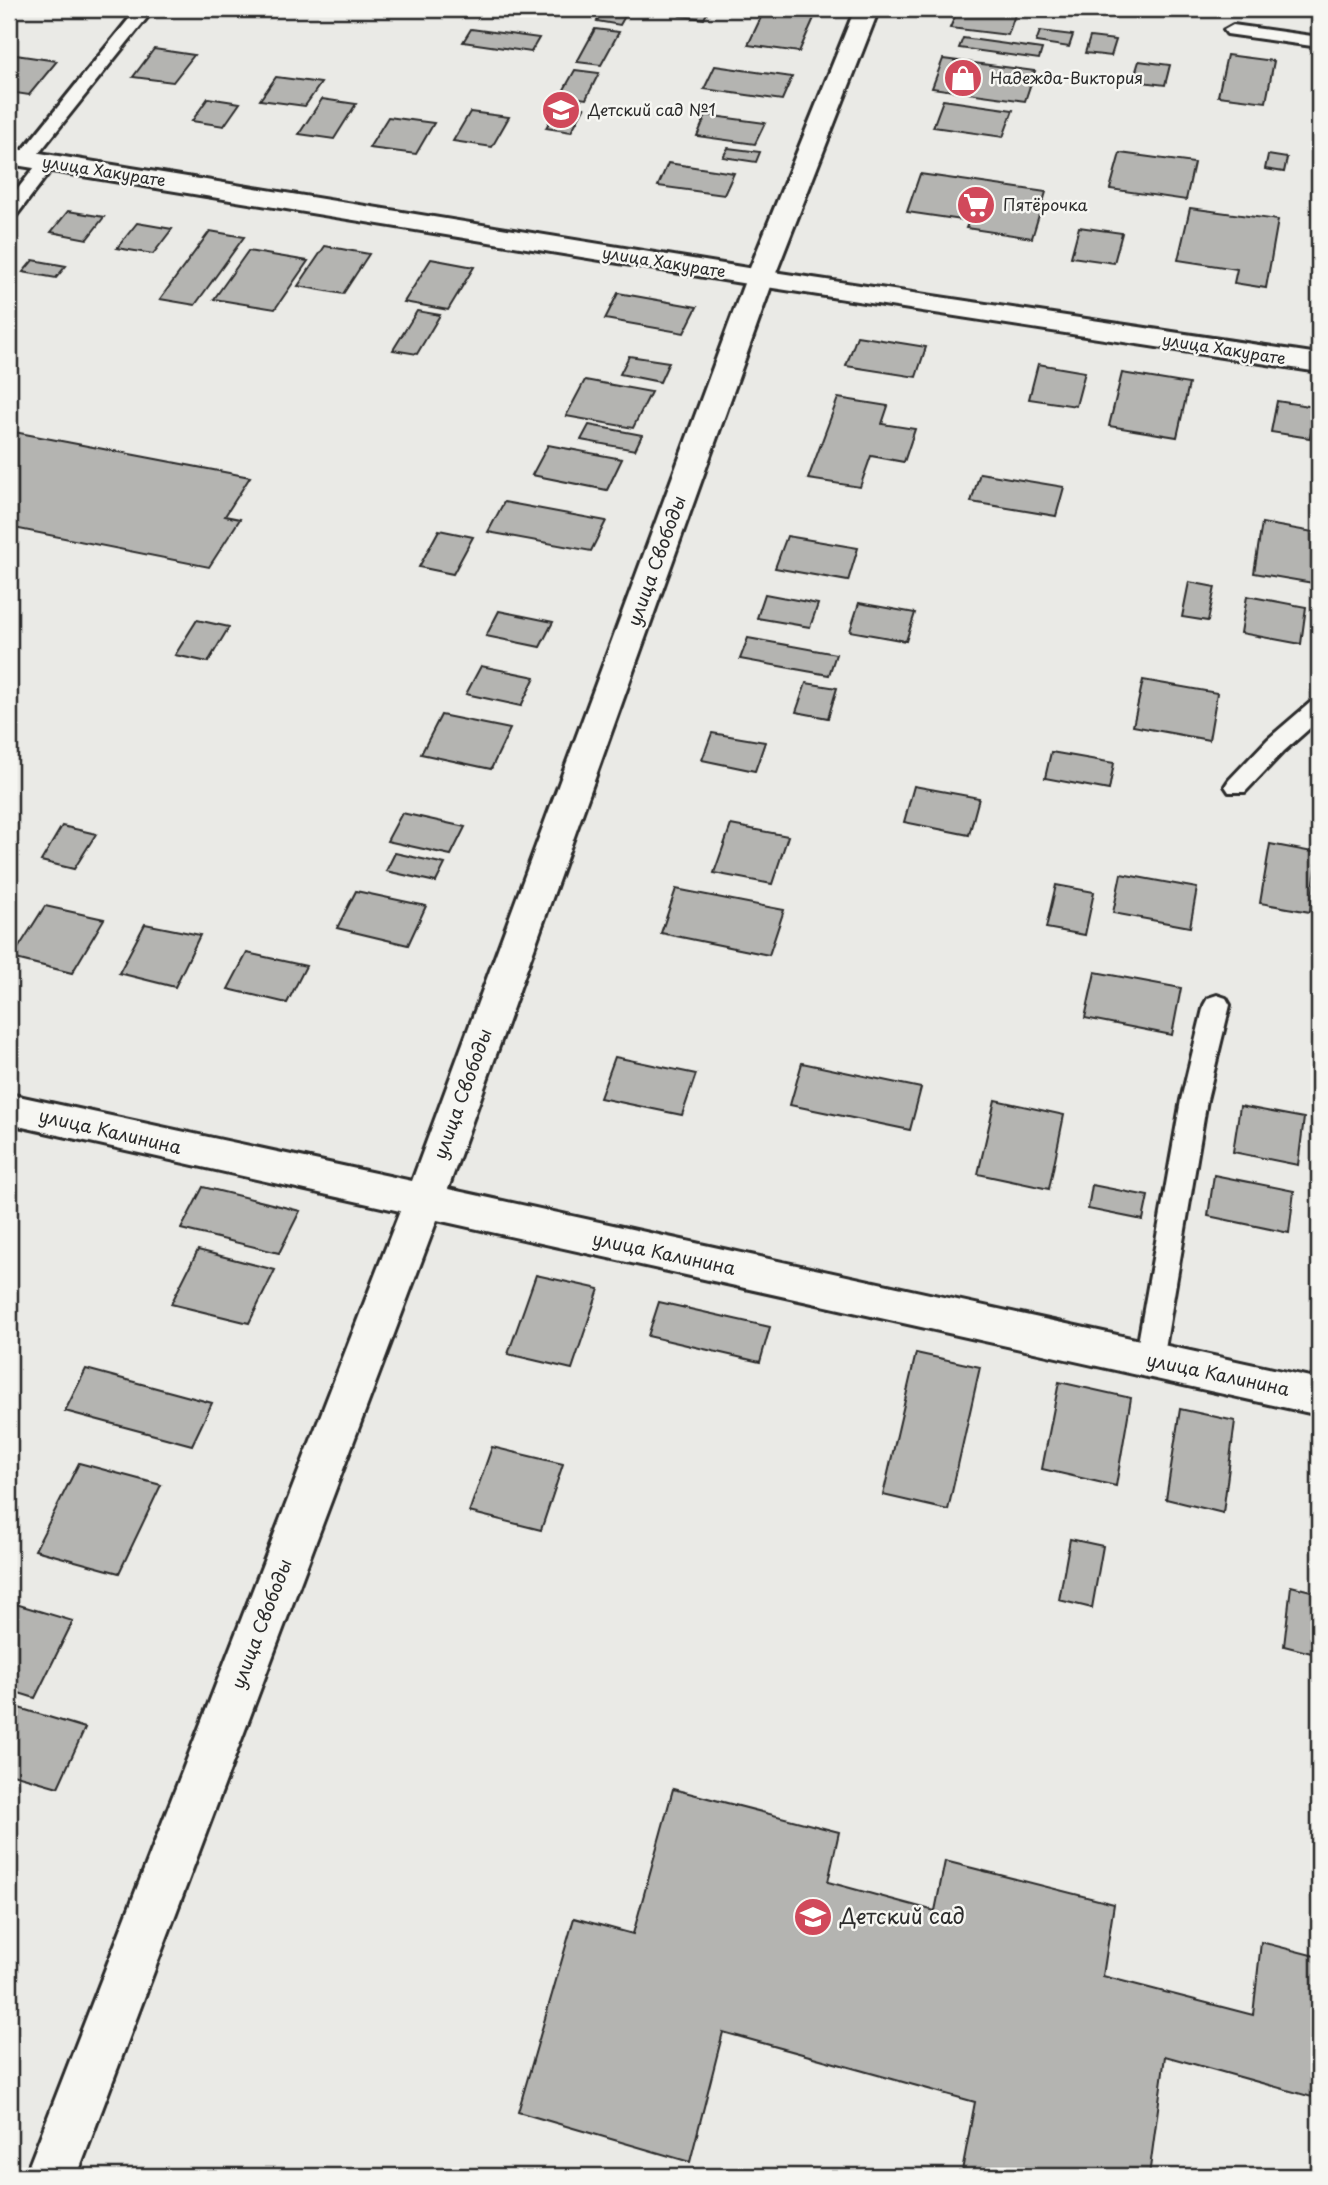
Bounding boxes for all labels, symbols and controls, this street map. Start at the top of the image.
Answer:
shop icon: Надежда-Виктория [942,57,984,99]
place label: Надежда-Виктория [990,65,1143,89]
school or university icon: Детский сад №1 [540,89,582,131]
place label: Детский сад №1 [587,97,716,121]
street label: улица Хакурате [41,148,168,192]
supermarket icon: Пятёрочка [955,184,997,226]
place label: Пятёрочка [1003,192,1088,216]
street label: улица Хакурате [601,239,728,283]
street label: улица Хакурате [1161,326,1288,370]
street label: улица Свободы [619,491,692,630]
street label: улица Свободы [425,1024,498,1163]
street label: улица Калинина [36,1101,185,1160]
street label: улица Калинина [590,1224,739,1281]
street label: улица Калинина [1144,1345,1293,1402]
street label: улица Свободы [223,1555,298,1692]
school or university icon: Детский сад [792,1896,834,1938]
place label: Детский сад [839,1899,965,1931]

